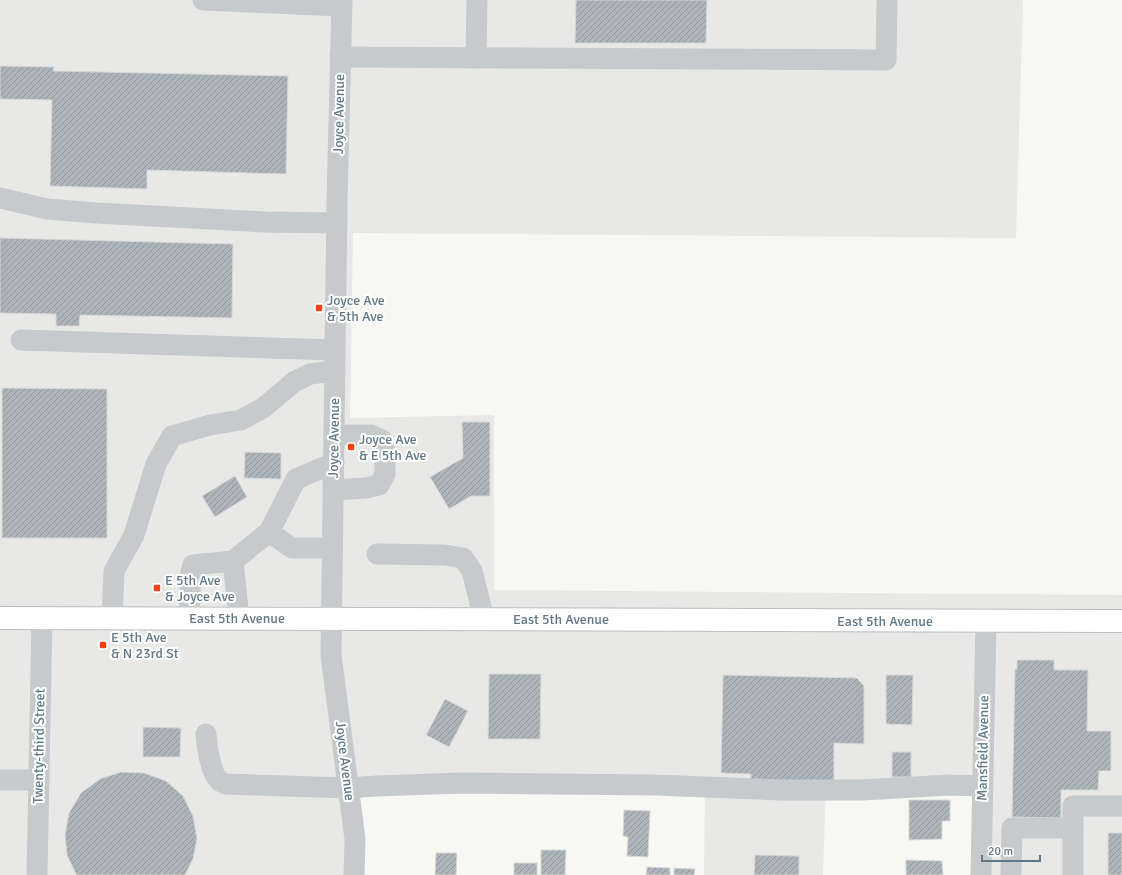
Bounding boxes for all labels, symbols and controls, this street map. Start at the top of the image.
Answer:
street label: Joyce Avenue [330,74,348,154]
place label: Joyce Ave & 5th Ave [327,292,385,325]
marker: Joyce Ave & 5th Ave [314,303,324,313]
street label: Joyce Avenue [325,398,343,478]
place label: Joyce Ave & E 5th Ave [359,431,427,464]
marker: Joyce Ave & E 5th Ave [346,442,356,452]
place label: E 5th Ave & Joyce Ave [165,572,235,605]
marker: E 5th Ave & Joyce Ave [152,583,162,593]
street label: East 5th Avenue [189,610,285,627]
street label: East 5th Avenue [513,611,609,628]
street label: East 5th Avenue [837,613,933,630]
place label: E 5th Ave & N 23rd St [111,629,179,662]
marker: E 5th Ave & N 23rd St [98,640,108,650]
street label: Twenty-third Street [29,688,49,804]
street label: Mansfield Avenue [974,695,992,801]
street label: Joyce Avenue [332,720,358,802]
scale bar [982,837,1040,863]
text: 20 m [988,844,1013,859]

